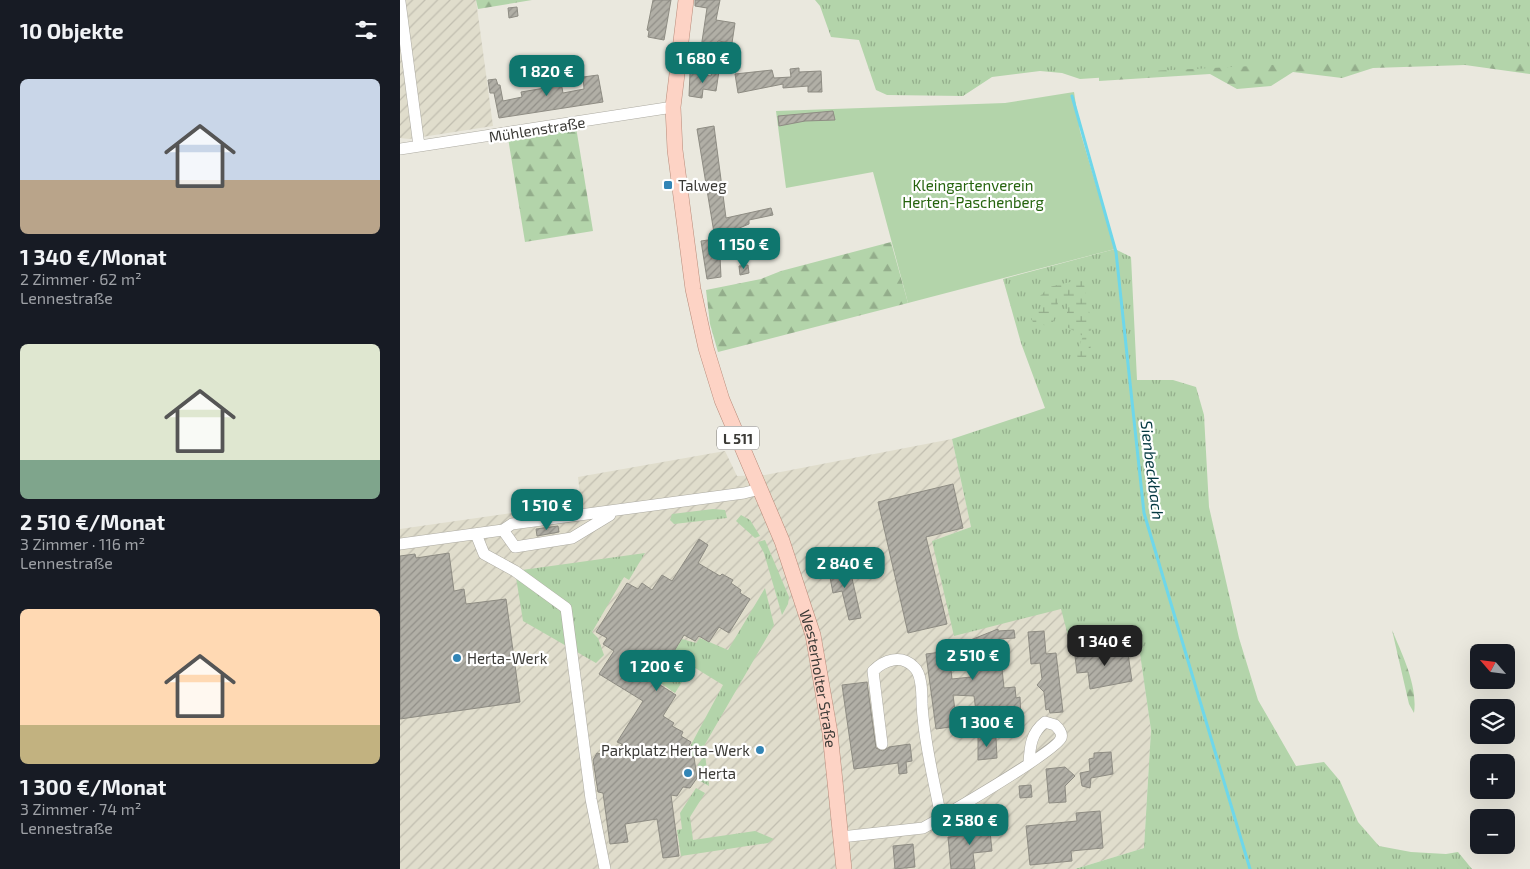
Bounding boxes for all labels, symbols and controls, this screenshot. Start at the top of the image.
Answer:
icon: filters [352,16,380,44]
text: 10 Objekte [20,18,124,43]
pin: 1 680 € [657,42,749,84]
text: 1 680 € [676,48,730,67]
pin: 1 820 € [501,54,593,97]
text: 1 820 € [520,61,574,80]
icon: home [155,111,245,201]
street label: Mühlenstraße [487,112,587,146]
place label: Talweg [678,176,727,194]
park label: Kleingartenverein Herten-Paschenberg [902,176,1044,211]
marker: Talweg [662,179,674,191]
pin: 1 150 € [698,228,790,270]
text: 1 150 € [719,234,769,253]
text: 1 340 €/Monat [20,244,167,269]
text: 2 Zimmer · 62 m² [20,269,142,288]
text: Lennestraße [20,288,113,307]
icon: home [155,376,245,466]
water label: Sienbeckbach [1137,419,1169,521]
road number: L 511 [717,426,759,449]
pin: 1 510 € [501,488,593,531]
text: 1 510 € [522,495,572,514]
text: 2 510 €/Monat [20,509,165,534]
text: 3 Zimmer · 116 m² [20,534,145,553]
pin: 2 840 € [799,546,891,589]
text: Lennestraße [20,553,113,572]
text: 2 840 € [817,553,873,572]
street label: Westerholter Straße [796,607,840,749]
pin: 1 340 € [1059,624,1151,667]
text: 1 340 € [1078,631,1132,650]
pin: 2 510 € [927,638,1019,681]
icon: home [155,641,245,731]
north arrow [1470,644,1515,689]
map controls [1470,644,1515,854]
text: 2 510 € [947,645,999,664]
place label: Herta-Werk [467,649,548,667]
pin: 1 200 € [611,650,703,692]
marker: Herta-Werk [451,652,463,664]
text: 1 200 € [630,656,684,675]
button: layers [1470,699,1515,744]
pin: 1 300 € [941,706,1033,748]
text: 1 300 € [960,712,1014,731]
place label: Parkplatz Herta-Werk [601,741,750,759]
marker: Parkplatz Herta-Werk [754,744,766,756]
button: + [1470,754,1515,799]
place label: Herta [698,764,736,782]
marker: Herta [682,767,694,779]
text: 1 300 €/Monat [20,774,166,799]
text: 3 Zimmer · 74 m² [20,799,141,818]
pin: 2 580 € [924,804,1016,846]
button: − [1470,809,1515,854]
text: 2 580 € [942,810,998,829]
text: Lennestraße [20,818,113,837]

